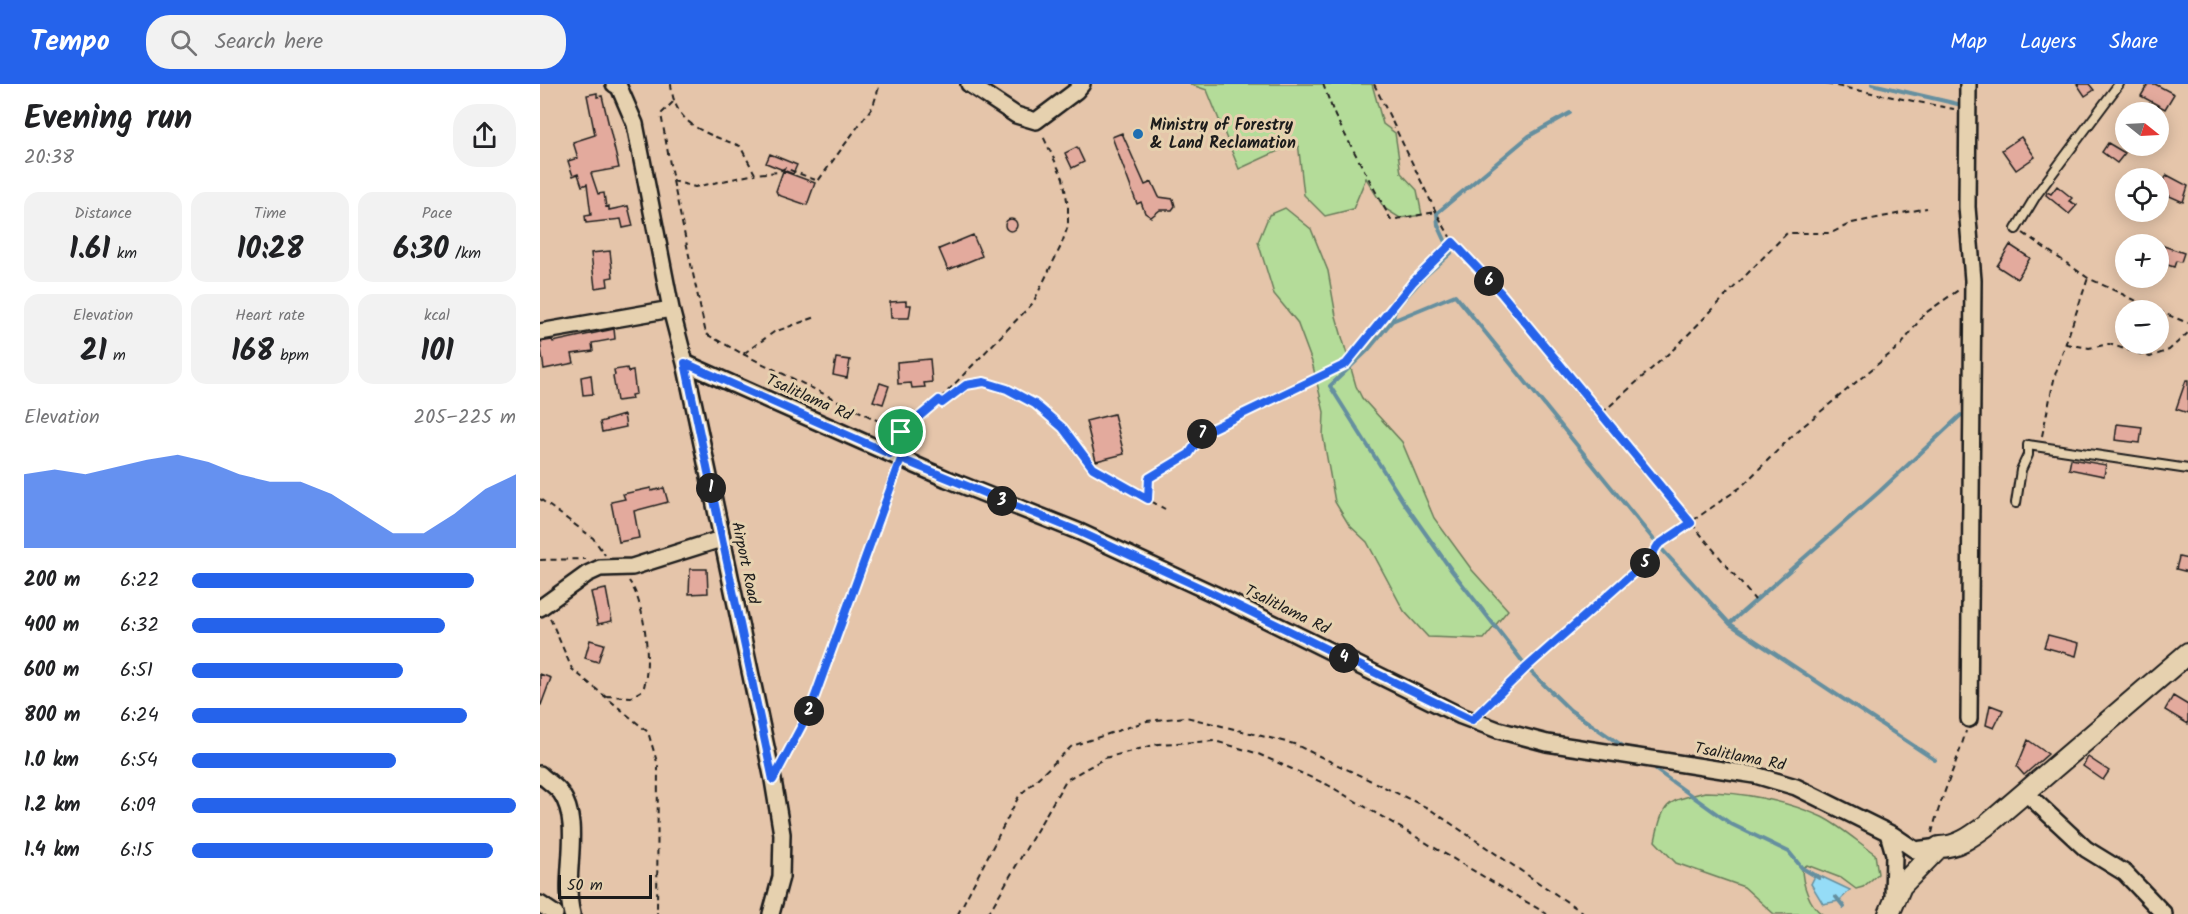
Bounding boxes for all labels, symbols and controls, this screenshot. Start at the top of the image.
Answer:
search box [146,15,566,69]
text: Tempo [30,20,110,65]
text: Search here [215,25,323,60]
icon: search [167,26,200,59]
text: Map [1950,26,1987,59]
text: Layers [2020,26,2076,59]
text: Share [2109,26,2158,59]
text: Evening run [24,93,192,146]
north arrow [2115,102,2169,156]
map controls [2115,102,2169,354]
button: share [453,104,516,167]
place label: Ministry of Forestry & Land Reclamation [1150,113,1296,156]
marker: Ministry of Forestry & Land Reclamation [1131,127,1145,141]
text: 20:38 [24,142,74,174]
button: locate [2115,168,2169,222]
text: Distance [74,201,132,226]
text: Time [254,201,286,226]
text: Pace [422,201,452,226]
text: 1.61 [69,226,110,274]
text: 10:28 [236,226,304,274]
text: 6:30 [393,226,449,274]
button: + [2115,234,2169,288]
text: km [110,241,137,266]
text: /km [449,241,481,266]
pin: 6 [1474,266,1504,296]
text: 6 [1485,268,1493,293]
button: − [2115,300,2169,354]
text: Elevation [73,303,133,328]
text: Heart rate [235,303,305,328]
text: kcal [424,303,450,328]
text: 21 [80,328,107,376]
text: 168 [231,328,274,376]
text: 101 [420,328,454,376]
text: m [107,343,126,368]
text: bpm [274,343,309,368]
street label: Tsalitlama Rd [762,368,857,429]
text: Elevation [24,402,100,434]
text: 205–225 m [414,402,516,434]
pin [875,406,926,457]
icon: arrive [884,415,917,448]
pin: 7 [1187,419,1217,449]
text: 7 [1198,421,1206,446]
pin: 1 [696,473,726,503]
text: 1 [709,475,713,500]
pin: 3 [987,486,1017,516]
text: 3 [998,488,1006,513]
street label: Airport Road [724,519,766,608]
pin: 5 [1630,548,1660,578]
text: 5 [1641,550,1649,575]
text: 200 m [24,565,80,597]
text: 6:22 [120,565,159,597]
street label: Tsalitlama Rd [1240,579,1335,642]
text: 400 m [24,610,80,642]
text: 6:32 [120,610,159,642]
pin: 4 [1329,643,1359,673]
text: 4 [1340,645,1348,670]
text: 600 m [24,655,79,687]
text: 6:51 [120,655,153,687]
pin: 2 [794,696,824,726]
text: 2 [804,698,814,723]
text: 800 m [24,700,80,732]
text: 6:24 [120,700,159,732]
street label: Tsalitlama Rd [1692,736,1789,778]
text: 1.0 km [24,745,79,777]
text: 6:54 [120,745,158,777]
text: 1.2 km [24,790,80,822]
text: 6:09 [120,790,156,822]
text: 1.4 km [24,835,80,867]
text: 6:15 [120,835,153,867]
scale bar [558,872,652,900]
text: 50 m [567,873,603,898]

